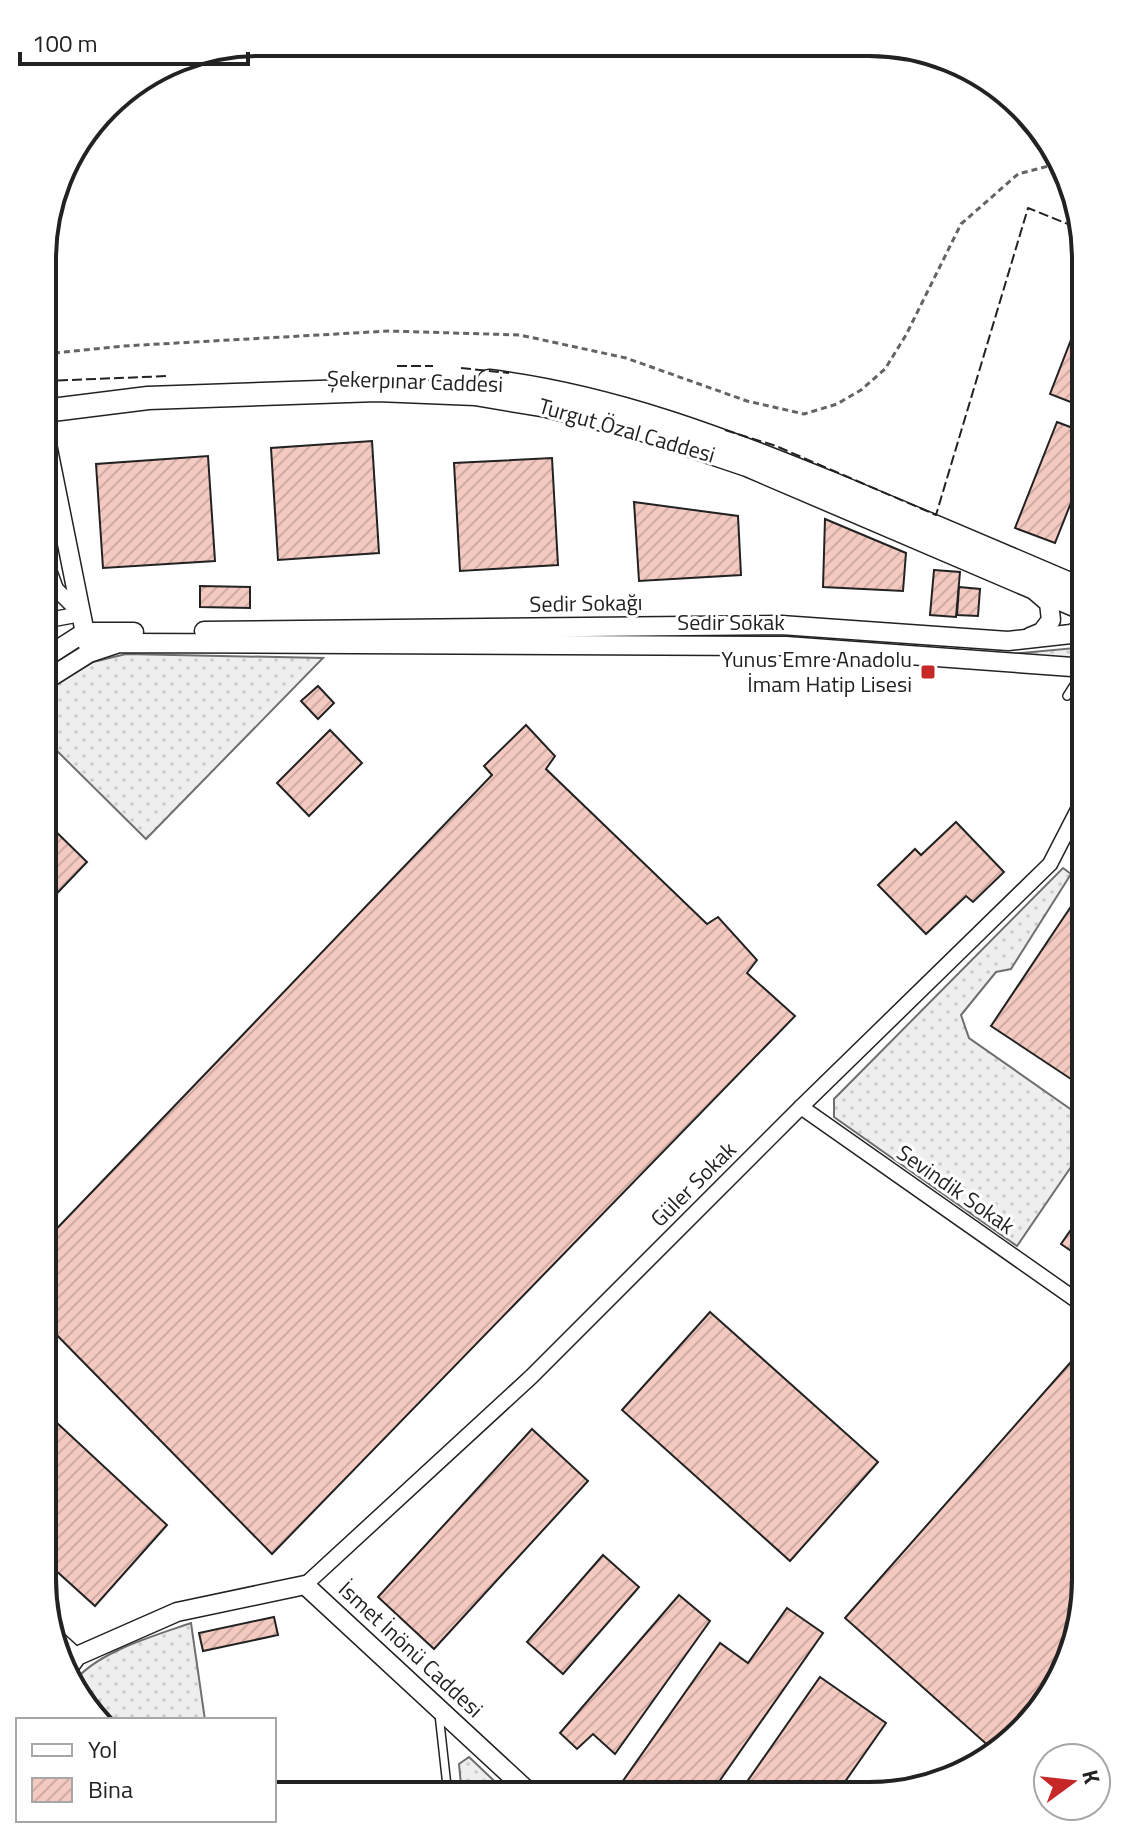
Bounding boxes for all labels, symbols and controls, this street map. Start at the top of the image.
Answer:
scale bar [20,16,248,66]
text: 100 m [32,25,98,61]
street label: Şekerpınar Caddesi [326,361,504,401]
street label: Turgut Özal Caddesi [535,389,719,471]
street label: Sedir Sokağı [529,585,643,621]
street label: Sedir Sokak [677,605,785,639]
place label: Yunus Emre Anadolu İmam Hatip Lisesi [721,642,912,701]
marker: Yunus Emre Anadolu İmam Hatip Lisesi [919,663,937,681]
street label: Güler Sokak [642,1133,744,1235]
street label: Sevindik Sokak [890,1136,1022,1243]
street label: İsmet İnönü Caddesi [331,1573,491,1725]
legend [16,1718,276,1822]
text: Yol [88,1731,117,1767]
north arrow [1032,1742,1112,1822]
text: K [1073,1766,1109,1788]
text: Bina [88,1771,133,1807]

